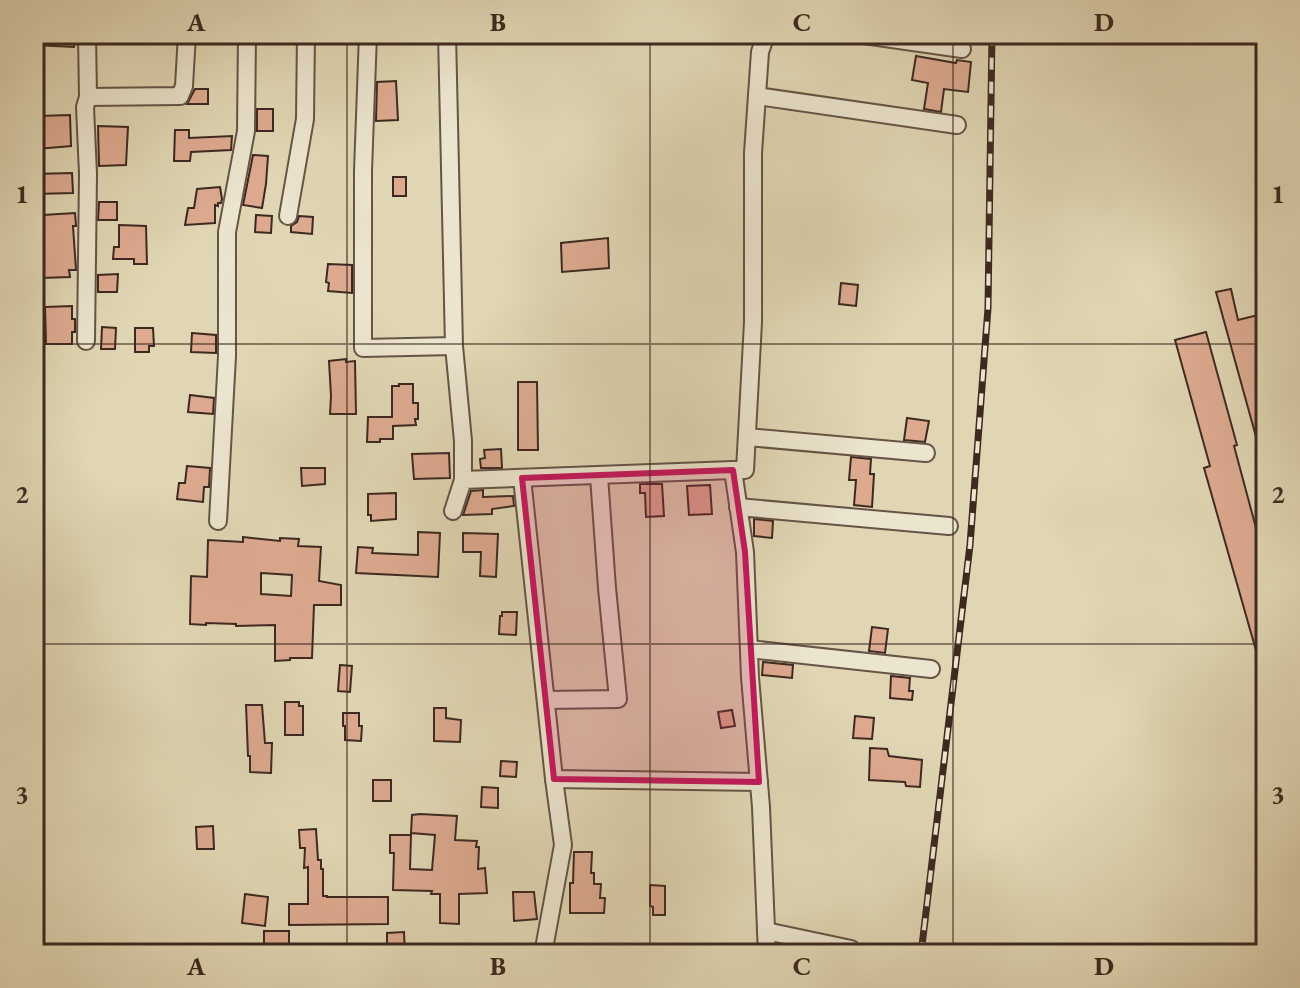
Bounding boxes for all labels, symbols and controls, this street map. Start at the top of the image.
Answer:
text: A [186,5,206,39]
text: B [490,5,506,39]
text: C [793,5,811,39]
text: D [1094,5,1114,39]
text: 1 [15,177,29,211]
text: 1 [1271,177,1285,211]
text: 2 [15,477,29,511]
text: 2 [1271,477,1285,511]
text: 3 [15,777,29,811]
text: 3 [1271,777,1285,811]
text: A [186,949,206,983]
text: B [490,949,506,983]
text: C [793,949,811,983]
text: D [1094,949,1114,983]

